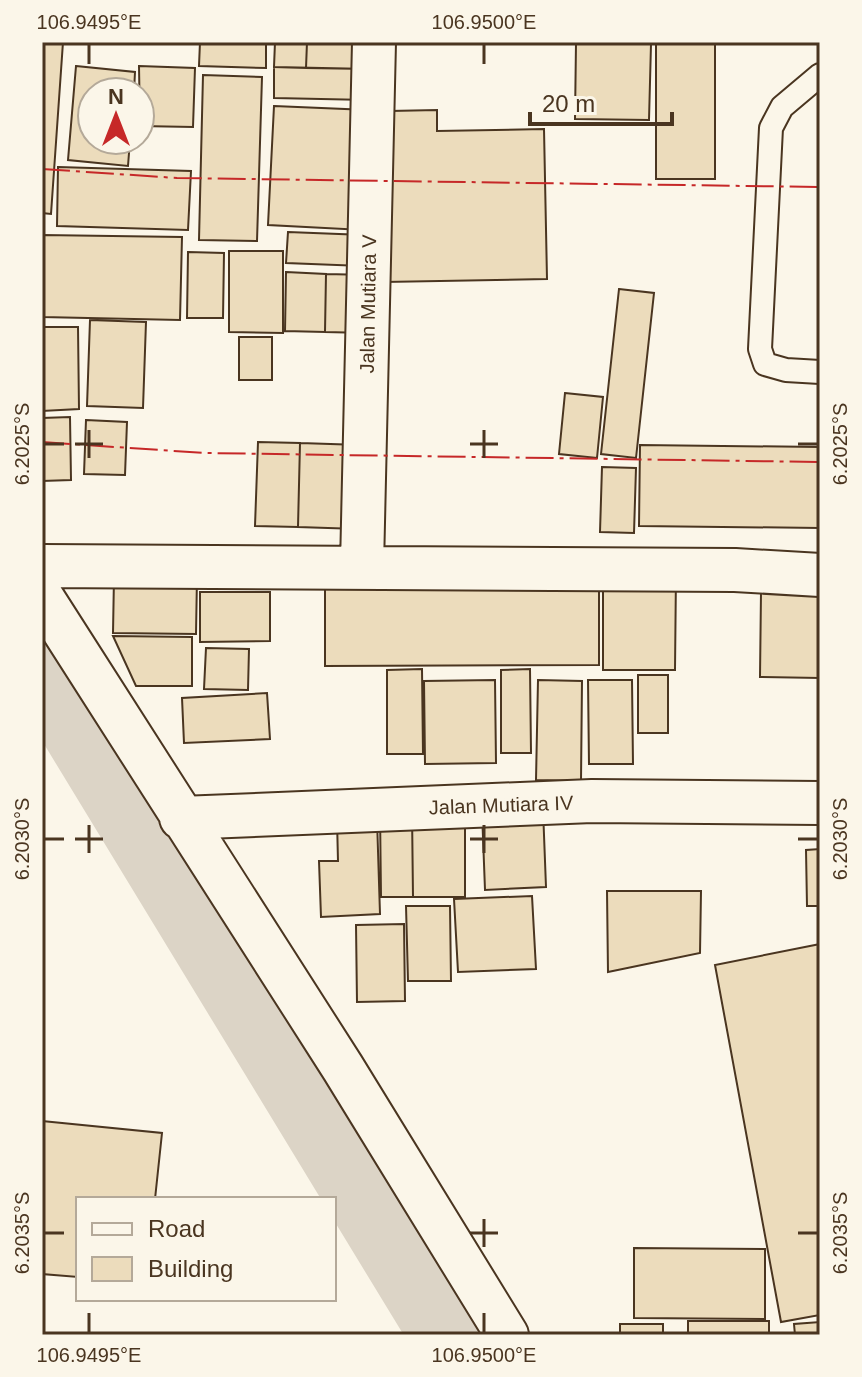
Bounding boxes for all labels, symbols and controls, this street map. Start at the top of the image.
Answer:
text: 106.9495°E [37,11,141,33]
text: 106.9500°E [432,11,536,33]
north arrow [76,76,156,156]
scale bar [530,76,672,126]
text: N [108,84,124,109]
text: 20 m [542,90,595,117]
street label: Jalan Mutiara V [356,234,380,374]
text: 6.2025°S [11,403,33,485]
text: 6.2025°S [829,403,851,485]
street label: Jalan Mutiara IV [428,791,574,819]
text: 6.2030°S [11,798,33,880]
text: 6.2030°S [829,798,851,880]
text: 6.2035°S [11,1192,33,1274]
text: 6.2035°S [829,1192,851,1274]
legend [76,1197,336,1301]
text: Road [148,1215,205,1242]
text: Building [148,1255,233,1282]
text: 106.9495°E [37,1344,141,1366]
text: 106.9500°E [432,1344,536,1366]

